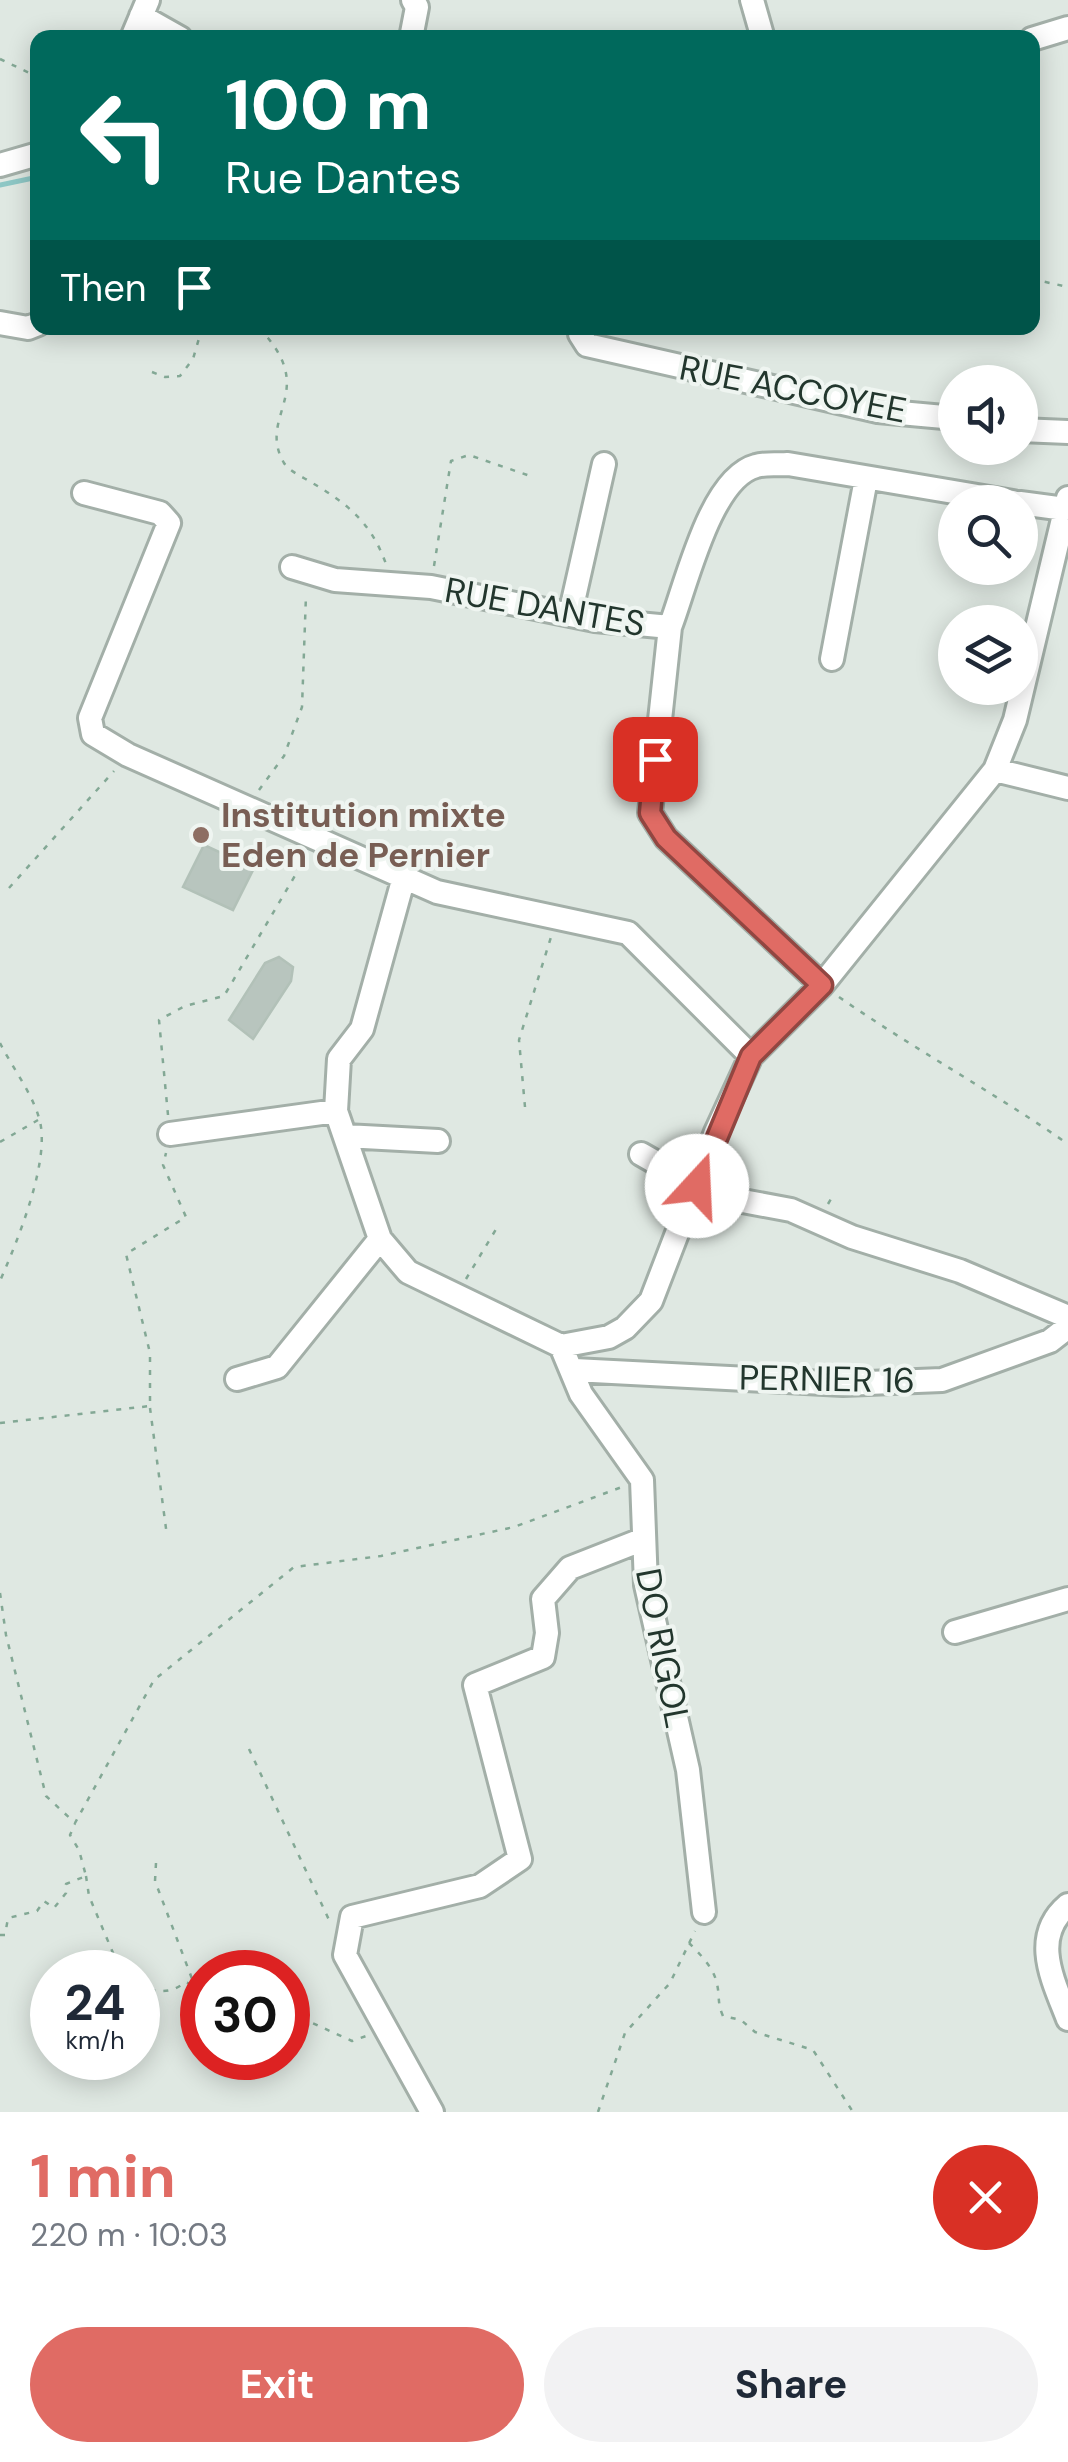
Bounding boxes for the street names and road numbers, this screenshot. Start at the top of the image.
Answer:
street label: RUE ACCOYEE [676,344,910,434]
street label: RUE DANTES [441,567,649,647]
street label: PERNIER 16 [739,1354,915,1404]
street label: DO RIGOL [625,1564,701,1732]

